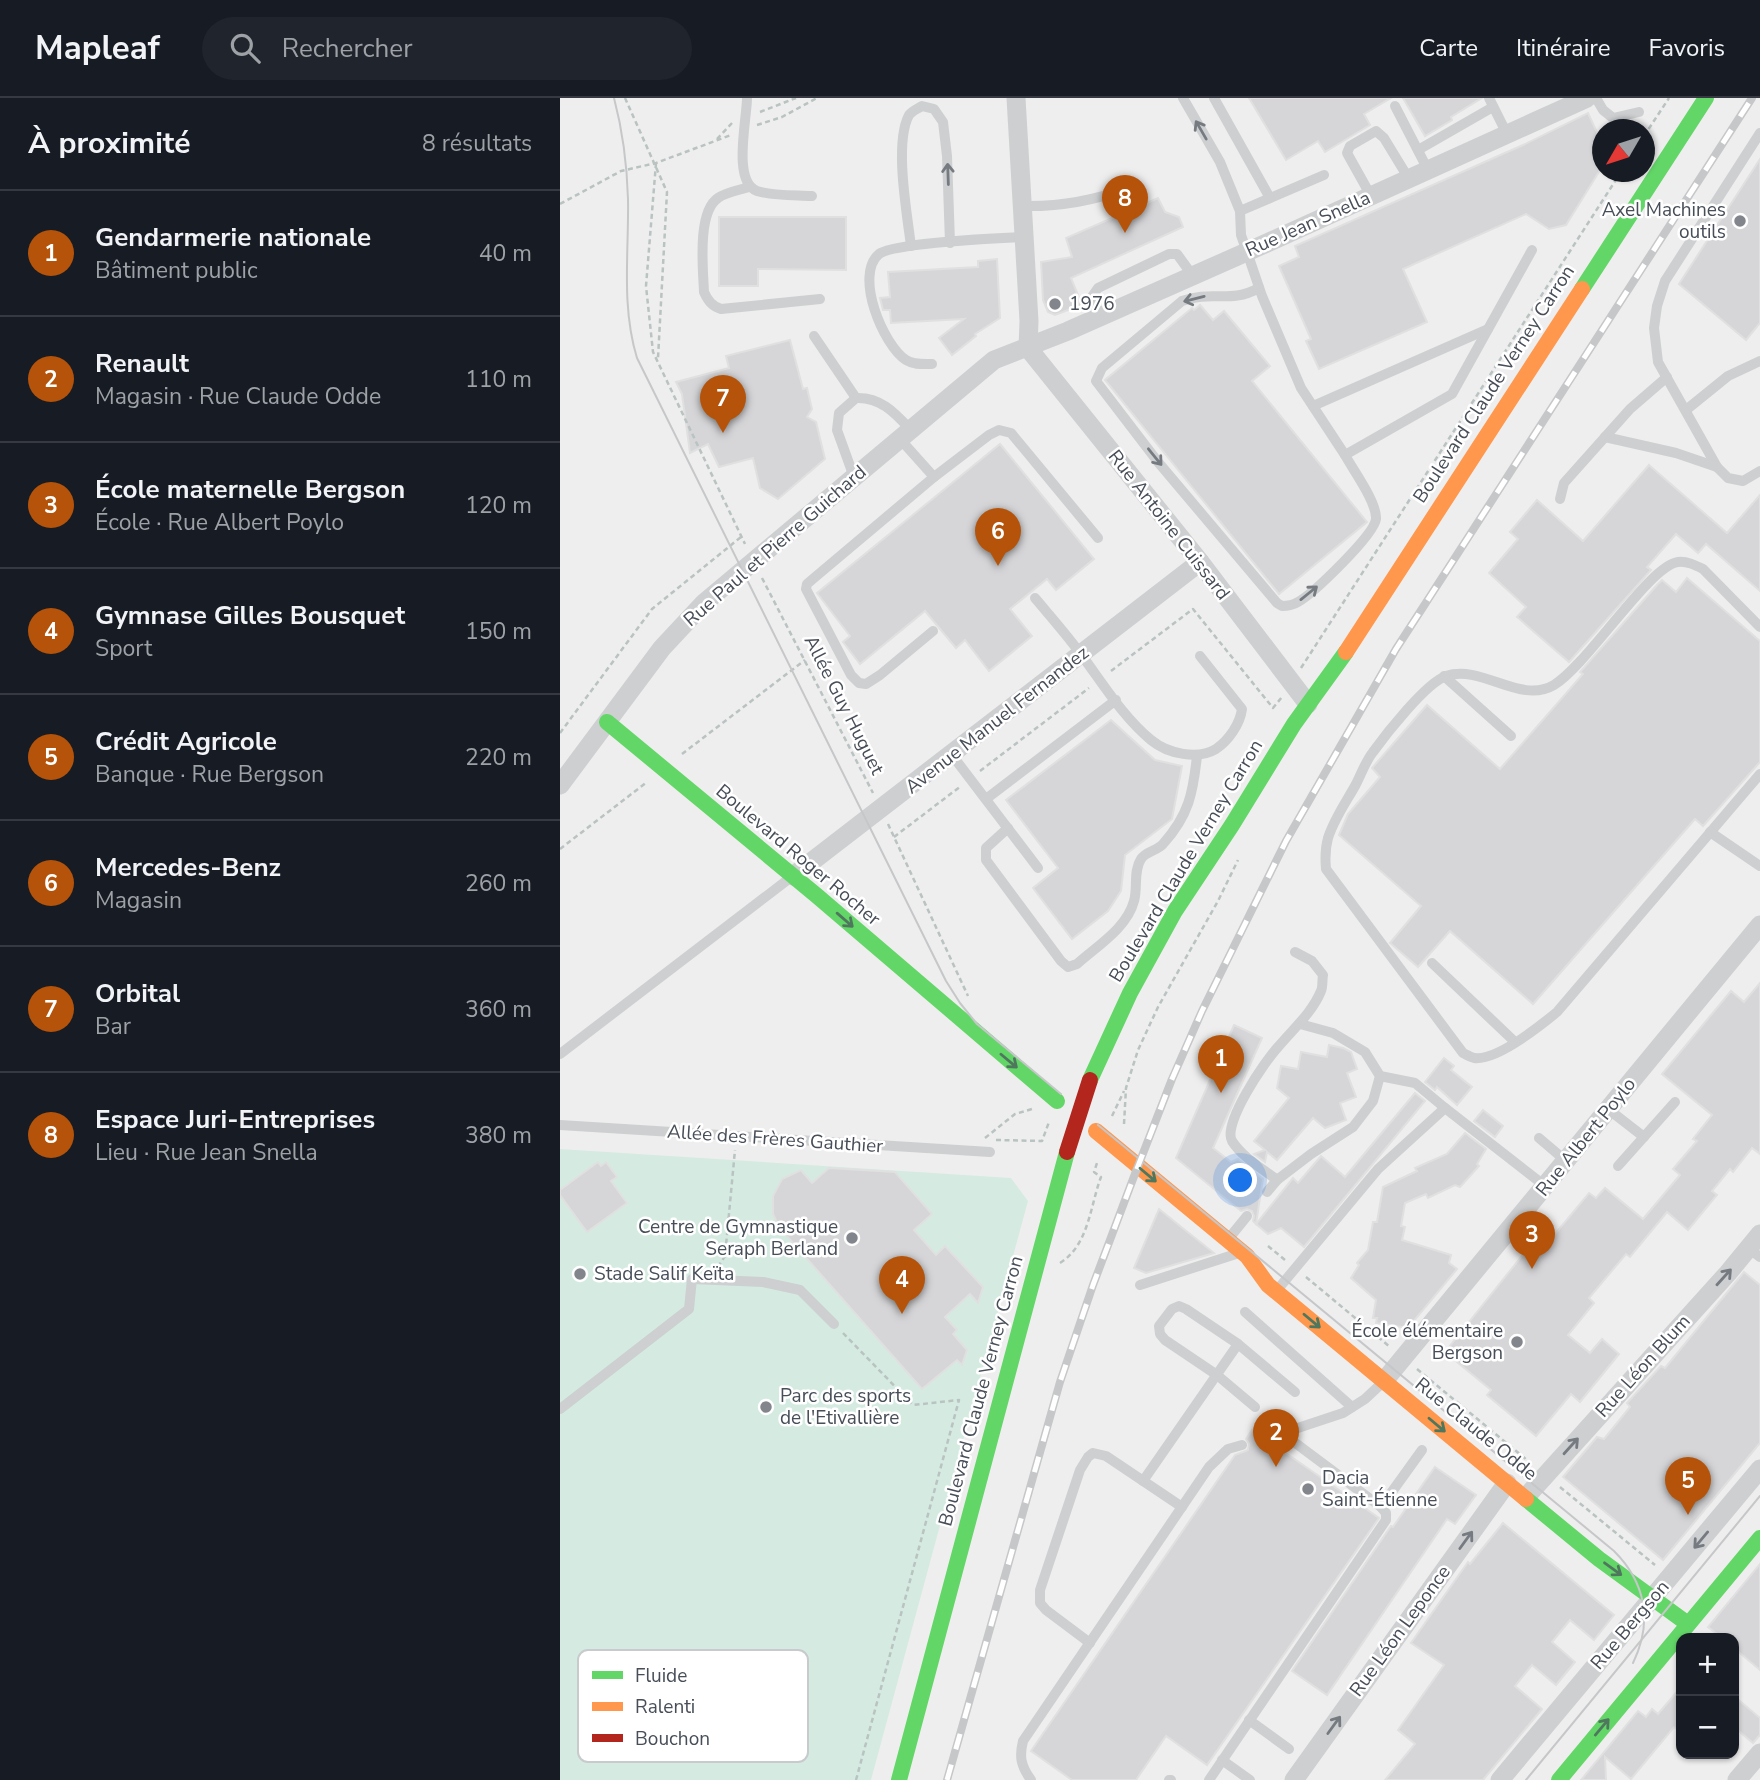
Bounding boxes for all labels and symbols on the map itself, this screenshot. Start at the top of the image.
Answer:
north arrow [1592,119,1655,182]
one-way arrow [1194,120,1207,141]
one-way arrow [941,163,954,186]
pin: 8 [1102,175,1148,233]
street label: Rue Jean Snella [1241,185,1375,263]
place label: Axel Machines outils [1602,197,1726,245]
marker: Axel Machines outils [1732,213,1748,229]
street label: Boulevard Claude Verney Carron [1407,260,1581,508]
place label: 1976 [1069,291,1115,317]
one-way arrow [1183,293,1205,306]
marker: 1976 [1047,296,1063,312]
pin: 7 [700,375,746,433]
street label: Rue Antoine Cuissard [1102,444,1236,606]
one-way arrow [1147,448,1162,466]
street label: Rue Paul et Pierre Guichard [678,459,872,633]
pin: 6 [975,508,1021,566]
one-way arrow [1300,585,1318,600]
street label: Allée Guy Huguet [798,631,890,779]
street label: Avenue Manuel Fernandez [900,640,1094,800]
street label: Boulevard Claude Verney Carron [1103,735,1269,987]
street label: Boulevard Roger Rocher [710,778,886,932]
one-way arrow [836,912,854,928]
pin: 1 [1198,1035,1244,1093]
one-way arrow [1000,1053,1018,1069]
street label: Rue Albert Poylo [1530,1072,1642,1202]
street label: Allée des Frères Gauthier [666,1118,884,1160]
your location [1223,1163,1257,1197]
one-way arrow [1139,1167,1157,1183]
pin: 3 [1509,1211,1555,1269]
place label: Centre de Gymnastique Seraph Berland [638,1214,838,1262]
marker: Centre de Gymnastique Seraph Berland [844,1230,860,1246]
street label: Boulevard Claude Verney Carron [932,1253,1030,1529]
pin: 4 [879,1256,925,1314]
place label: Stade Salif Keïta [594,1261,734,1287]
marker: Stade Salif Keïta [572,1266,588,1282]
one-way arrow [1716,1268,1732,1286]
street label: Rue Léon Blum [1590,1309,1696,1423]
one-way arrow [1302,1314,1320,1329]
place label: École élémentaire Bergson [1351,1318,1503,1366]
marker: École élémentaire Bergson [1509,1334,1525,1350]
street label: Rue Claude Odde [1409,1372,1543,1486]
place label: Parc des sports de l'Etivallière [780,1383,911,1431]
marker: Parc des sports de l'Etivallière [758,1399,774,1415]
pin: 2 [1253,1409,1299,1467]
one-way arrow [1428,1417,1446,1433]
one-way arrow [1563,1437,1579,1455]
pin: 5 [1665,1457,1711,1515]
place label: Dacia Saint-Étienne [1322,1465,1437,1513]
marker: Dacia Saint-Étienne [1300,1481,1316,1497]
one-way arrow [1459,1531,1473,1550]
one-way arrow [1693,1531,1709,1549]
street label: Rue Léon Leponce [1344,1560,1456,1702]
one-way arrow [1603,1562,1622,1576]
street label: Rue Bergson [1585,1575,1675,1675]
legend [578,1650,808,1762]
text: Fluide [635,1663,687,1689]
text: Ralenti [635,1694,695,1720]
one-way arrow [1326,1715,1341,1734]
one-way arrow [1594,1719,1610,1737]
text: Bouchon [635,1726,710,1752]

